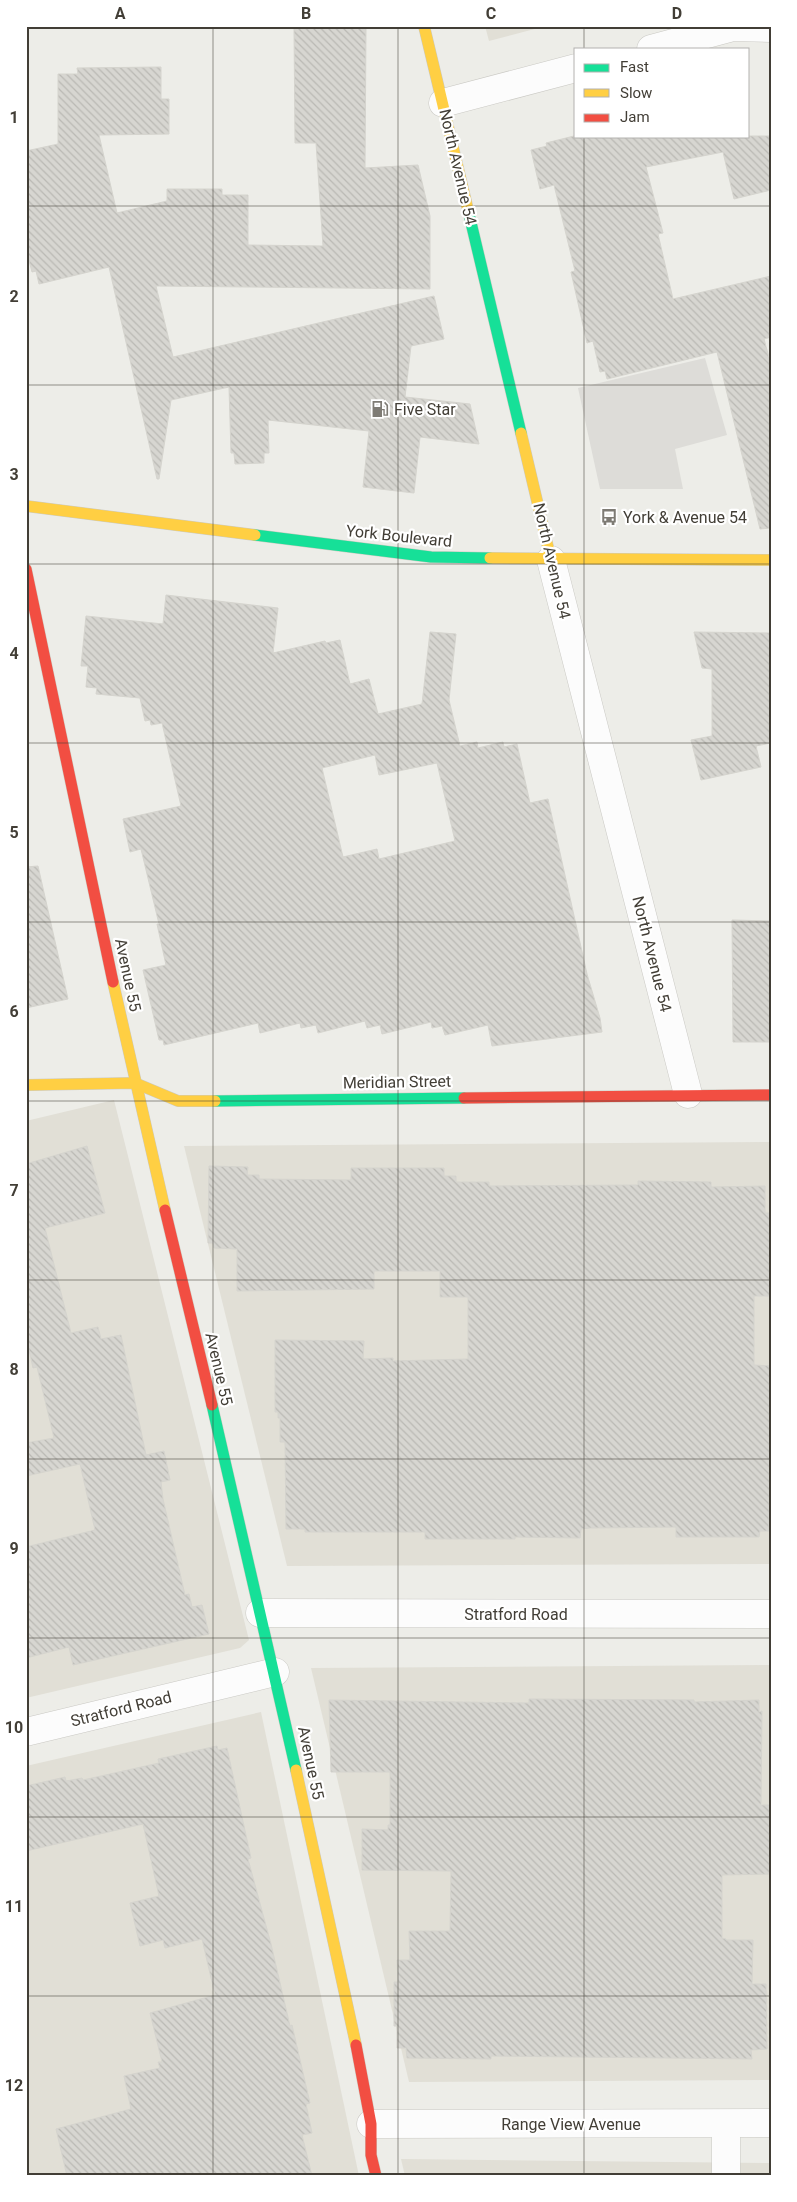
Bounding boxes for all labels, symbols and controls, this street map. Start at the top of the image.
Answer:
text: A [115,4,126,23]
text: B [301,4,311,23]
text: C [486,4,496,23]
text: D [672,4,682,23]
legend [574,48,750,138]
text: Fast [620,58,649,76]
text: Slow [620,84,652,102]
street label: North Avenue 54 [435,107,481,227]
text: 1 [9,108,19,127]
text: Jam [620,108,650,126]
text: 2 [9,287,19,306]
fuel station icon: Five Star [370,399,390,419]
place label: Five Star [394,400,456,419]
text: 3 [9,465,19,484]
street label: North Avenue 54 [529,501,575,621]
bus stop icon: York & Avenue 54 [599,507,619,527]
place label: York & Avenue 54 [623,508,747,527]
street label: York Boulevard [345,521,453,551]
text: 4 [9,644,19,663]
text: 5 [9,823,19,842]
street label: North Avenue 54 [628,894,676,1014]
street label: Avenue 55 [111,937,145,1013]
text: 6 [9,1002,19,1021]
street label: Meridian Street [343,1072,451,1092]
text: 7 [9,1181,19,1200]
street label: Avenue 55 [201,1331,237,1407]
text: 8 [9,1360,19,1379]
text: 9 [9,1539,19,1558]
street label: Stratford Road [464,1605,568,1624]
street label: Stratford Road [69,1687,173,1731]
text: 10 [5,1718,23,1737]
street label: Avenue 55 [294,1725,328,1801]
text: 11 [5,1897,23,1916]
text: 12 [5,2076,23,2095]
street label: Range View Avenue [501,2115,641,2134]

